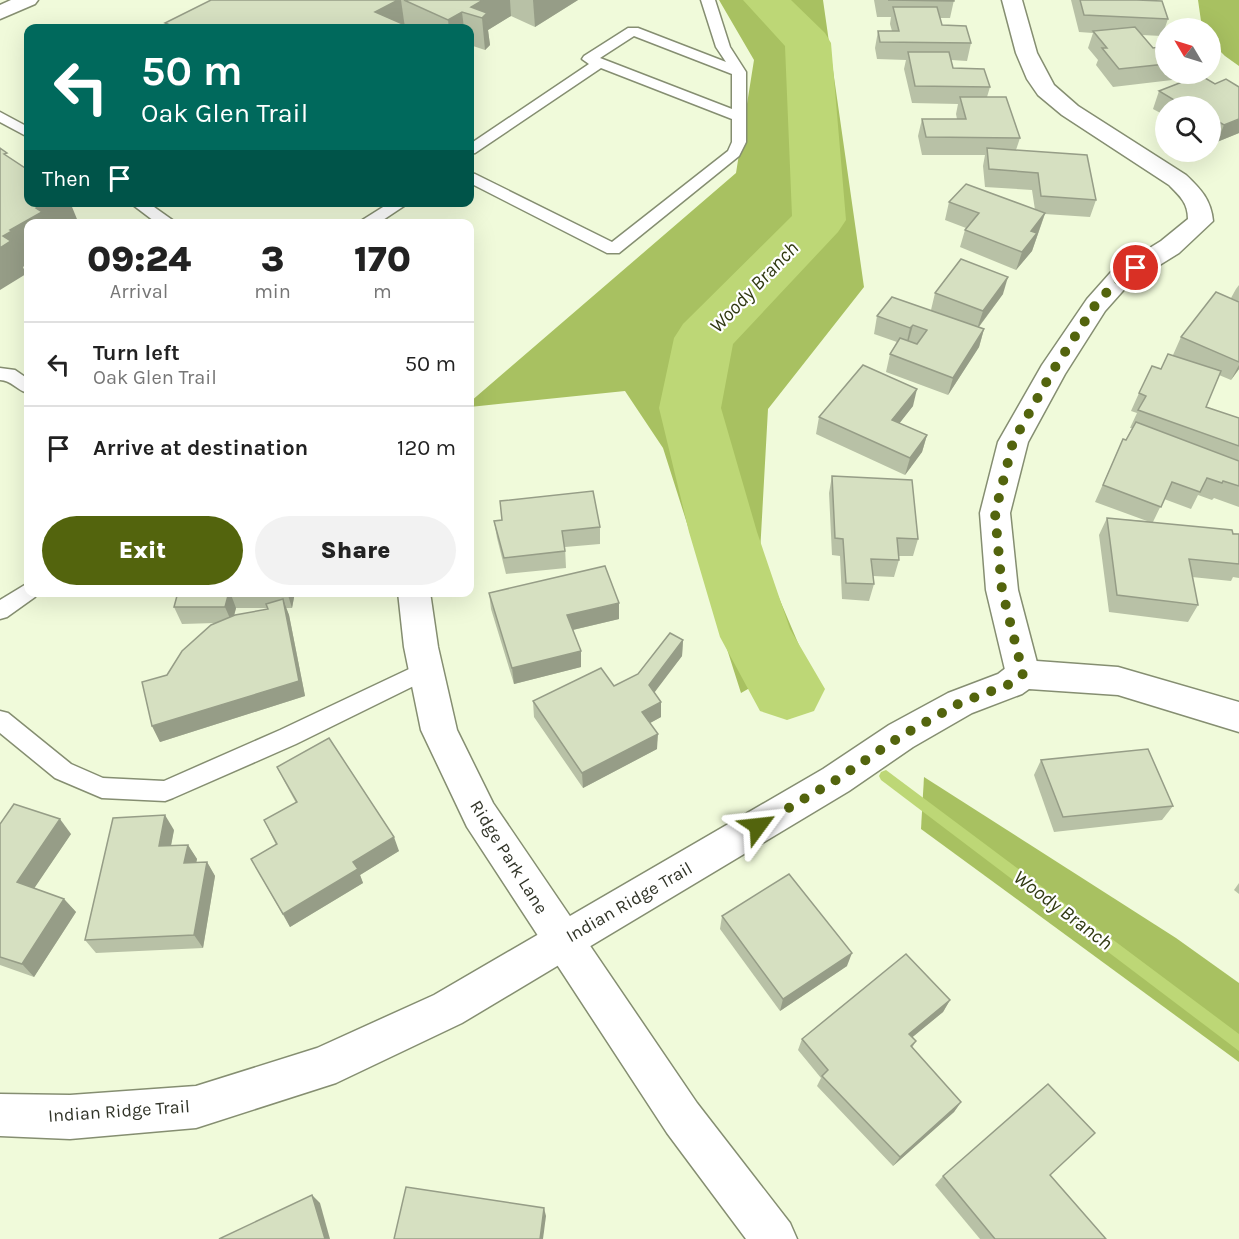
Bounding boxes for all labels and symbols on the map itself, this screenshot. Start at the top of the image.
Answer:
north arrow [1155,18,1221,84]
water label: Woody Branch [705,237,803,337]
pin [1110,242,1161,293]
position arrow [726,794,790,858]
street label: Ridge Park Lane [465,796,553,918]
street label: Indian Ridge Trail [562,857,696,947]
water label: Woody Branch [1009,865,1117,955]
street label: Indian Ridge Trail [47,1095,191,1127]

